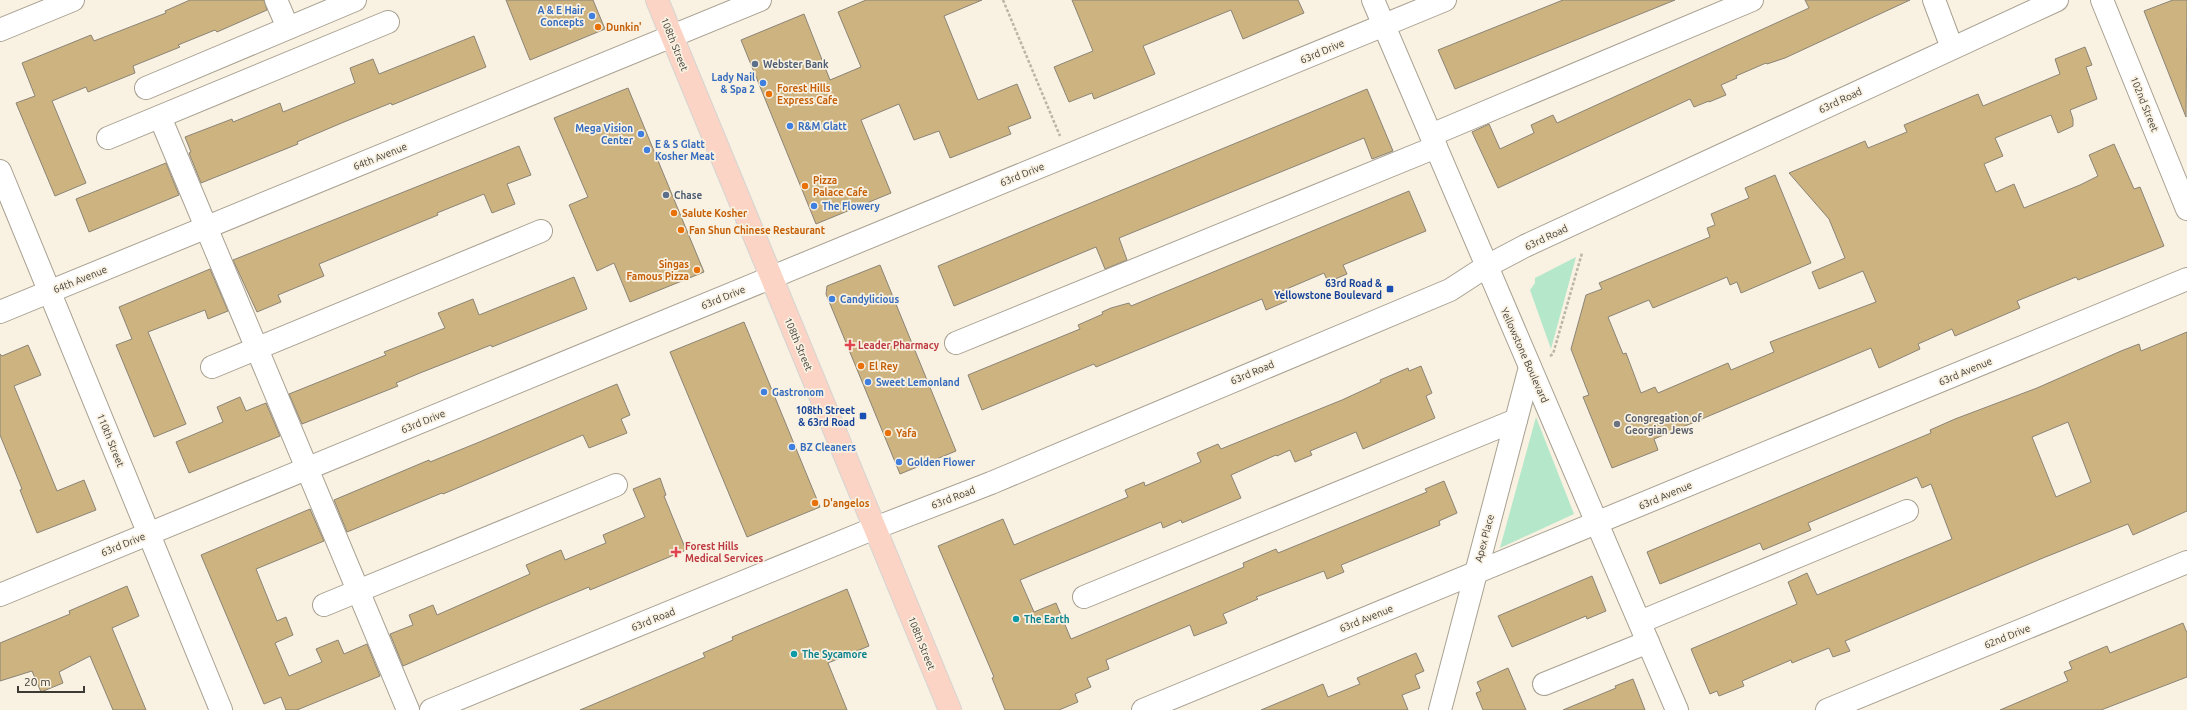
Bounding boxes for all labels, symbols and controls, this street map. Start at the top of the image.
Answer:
place label: A & E Hair Concepts [537,5,585,28]
marker: A & E Hair Concepts [587,11,597,21]
street label: 108th Street [659,16,690,73]
marker: Dunkin' [593,22,603,32]
place label: Dunkin' [606,22,642,33]
street label: 63rd Drive [1298,37,1346,66]
marker: Webster Bank [750,59,760,69]
place label: Webster Bank [763,59,829,70]
place label: Lady Nail & Spa 2 [712,72,755,95]
street label: 102nd Street [2128,75,2161,134]
marker: Lady Nail & Spa 2 [758,78,768,88]
place label: Forest Hills Express Cafe [777,83,838,106]
street label: 63rd Road [1817,86,1864,115]
marker: Forest Hills Express Cafe [764,89,774,99]
marker: R&M Glatt [785,121,795,131]
place label: R&M Glatt [798,121,848,132]
place label: Mega Vision Center [575,123,634,146]
marker: Mega Vision Center [636,129,646,139]
place label: E & S Glatt Kosher Meat [655,139,715,162]
street label: 64th Avenue [352,141,409,172]
marker: E & S Glatt Kosher Meat [642,145,652,155]
street label: 63rd Drive [998,161,1046,188]
place label: Pizza Palace Cafe [813,175,868,198]
marker: Pizza Palace Cafe [800,181,810,191]
marker: Chase [661,190,671,200]
place label: Chase [674,190,702,201]
marker: The Flowery [809,201,819,211]
place label: The Flowery [822,201,880,212]
marker: Salute Kosher [669,208,679,218]
place label: Salute Kosher [682,208,748,219]
street label: 63rd Road [1523,223,1570,252]
marker: Fan Shun Chinese Restaurant [676,225,686,235]
place label: Fan Shun Chinese Restaurant [689,225,826,236]
place label: Singas Famous Pizza [626,259,689,282]
street label: 64th Avenue [52,264,109,295]
marker: Singas Famous Pizza [692,265,702,275]
place label: 63rd Road & Yellowstone Boulevard [1274,278,1382,301]
street label: 63rd Drive [699,284,747,311]
marker: 63rd Road & Yellowstone Boulevard [1385,284,1395,294]
marker: Candylicious [827,294,837,304]
place label: Candylicious [840,294,899,305]
street label: Yellowstone Boulevard [1499,306,1551,405]
street label: 108th Street [782,316,815,373]
marker: Leader Pharmacy [845,340,855,350]
place label: Leader Pharmacy [858,340,940,351]
street label: 63rd Avenue [1937,355,1994,388]
street label: 63rd Road [1229,358,1276,387]
marker: El Rey [856,361,866,371]
place label: El Rey [869,361,898,372]
marker: Sweet Lemonland [863,377,873,387]
place label: Sweet Lemonland [876,377,960,388]
marker: Gastronom [759,387,769,397]
place label: Gastronom [772,387,824,398]
place label: 108th Street & 63rd Road [796,405,856,428]
street label: 63rd Drive [399,408,447,435]
marker: 108th Street & 63rd Road [858,411,868,421]
street label: 110th Street [95,412,126,469]
place label: Congregation of Georgian Jews [1625,413,1703,436]
marker: Congregation of Georgian Jews [1612,419,1622,429]
marker: Yafa [883,428,893,438]
place label: Yafa [896,428,917,439]
marker: BZ Cleaners [787,442,797,452]
place label: BZ Cleaners [800,442,856,453]
marker: Golden Flower [894,457,904,467]
place label: Golden Flower [907,457,976,468]
street label: 63rd Avenue [1637,479,1694,512]
street label: 63rd Road [930,484,977,511]
marker: D'angelos [810,498,820,508]
place label: D'angelos [823,498,870,509]
street label: Apex Place [1473,513,1496,563]
street label: 63rd Drive [99,531,147,558]
place label: Forest Hills Medical Services [685,541,763,564]
marker: Forest Hills Medical Services [670,546,682,558]
street label: 63rd Avenue [1338,603,1395,634]
street label: 63rd Road [630,606,677,633]
marker: The Earth [1011,614,1021,624]
place label: The Earth [1024,614,1070,625]
street label: 108th Street [906,615,937,672]
street label: 62nd Drive [1983,622,2032,651]
marker: The Sycamore [789,649,799,659]
place label: The Sycamore [802,649,868,660]
scale bar [18,668,84,694]
text: 20 m [24,675,51,688]

